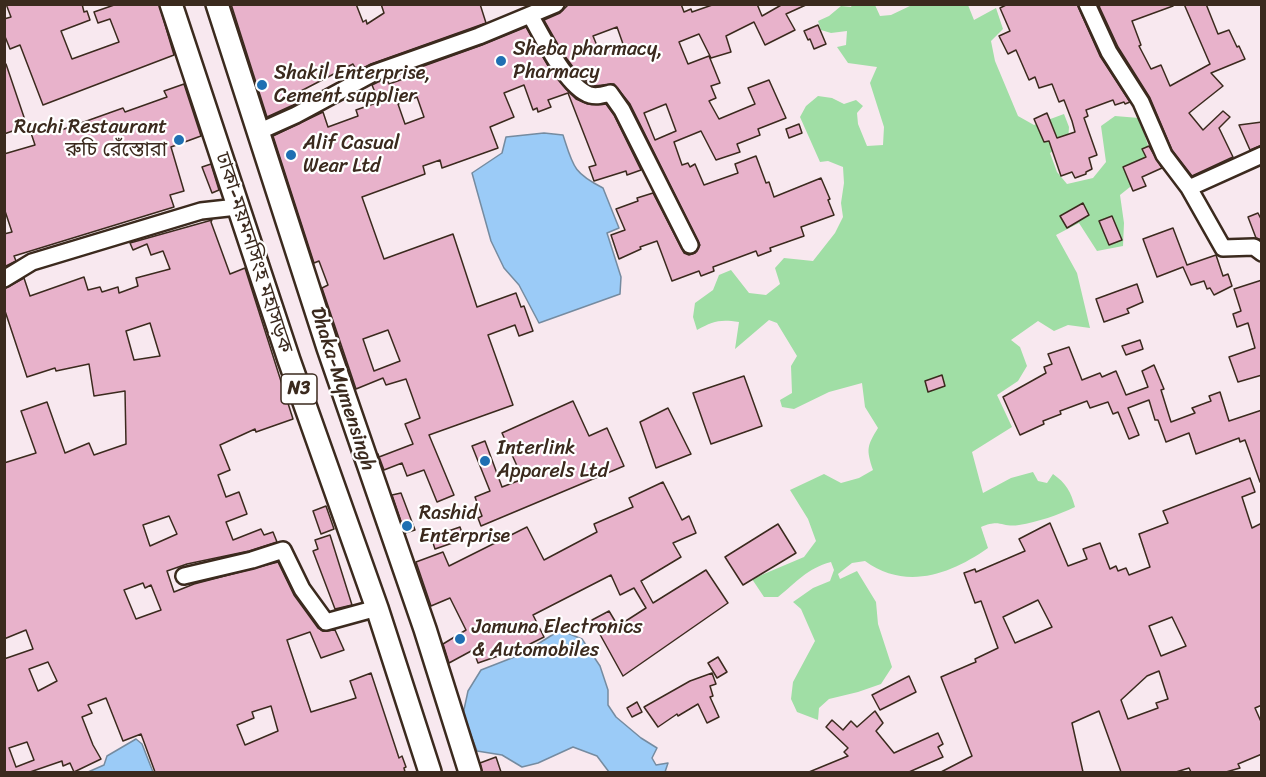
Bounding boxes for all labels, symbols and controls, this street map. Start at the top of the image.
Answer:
place label: Sheba pharmacy, Pharmacy [513,38,663,85]
marker: Sheba pharmacy, Pharmacy [494,54,508,68]
place label: Shakil Enterprise, Cement supplier [274,62,431,109]
marker: Shakil Enterprise, Cement supplier [255,78,269,92]
place label: Ruchi Restaurant রুচি রেঁস্তোরা [14,116,167,163]
place label: Alif Casual Wear Ltd [303,132,399,179]
marker: Ruchi Restaurant রুচি রেঁস্তোরা [172,133,186,147]
marker: Alif Casual Wear Ltd [284,148,298,162]
street label: ঢাকা-ময়মনসিংহ মহাসড়ক [209,150,297,356]
street label: Dhaka-Mymensingh [304,304,380,474]
road number: N3 [281,374,317,404]
place label: Interlink Apparels Ltd [497,437,608,484]
marker: Interlink Apparels Ltd [478,454,492,468]
place label: Rashid Enterprise [419,502,510,549]
marker: Rashid Enterprise [400,519,414,533]
place label: Jamuna Electronics & Automobiles [472,616,642,663]
marker: Jamuna Electronics & Automobiles [453,632,467,646]

